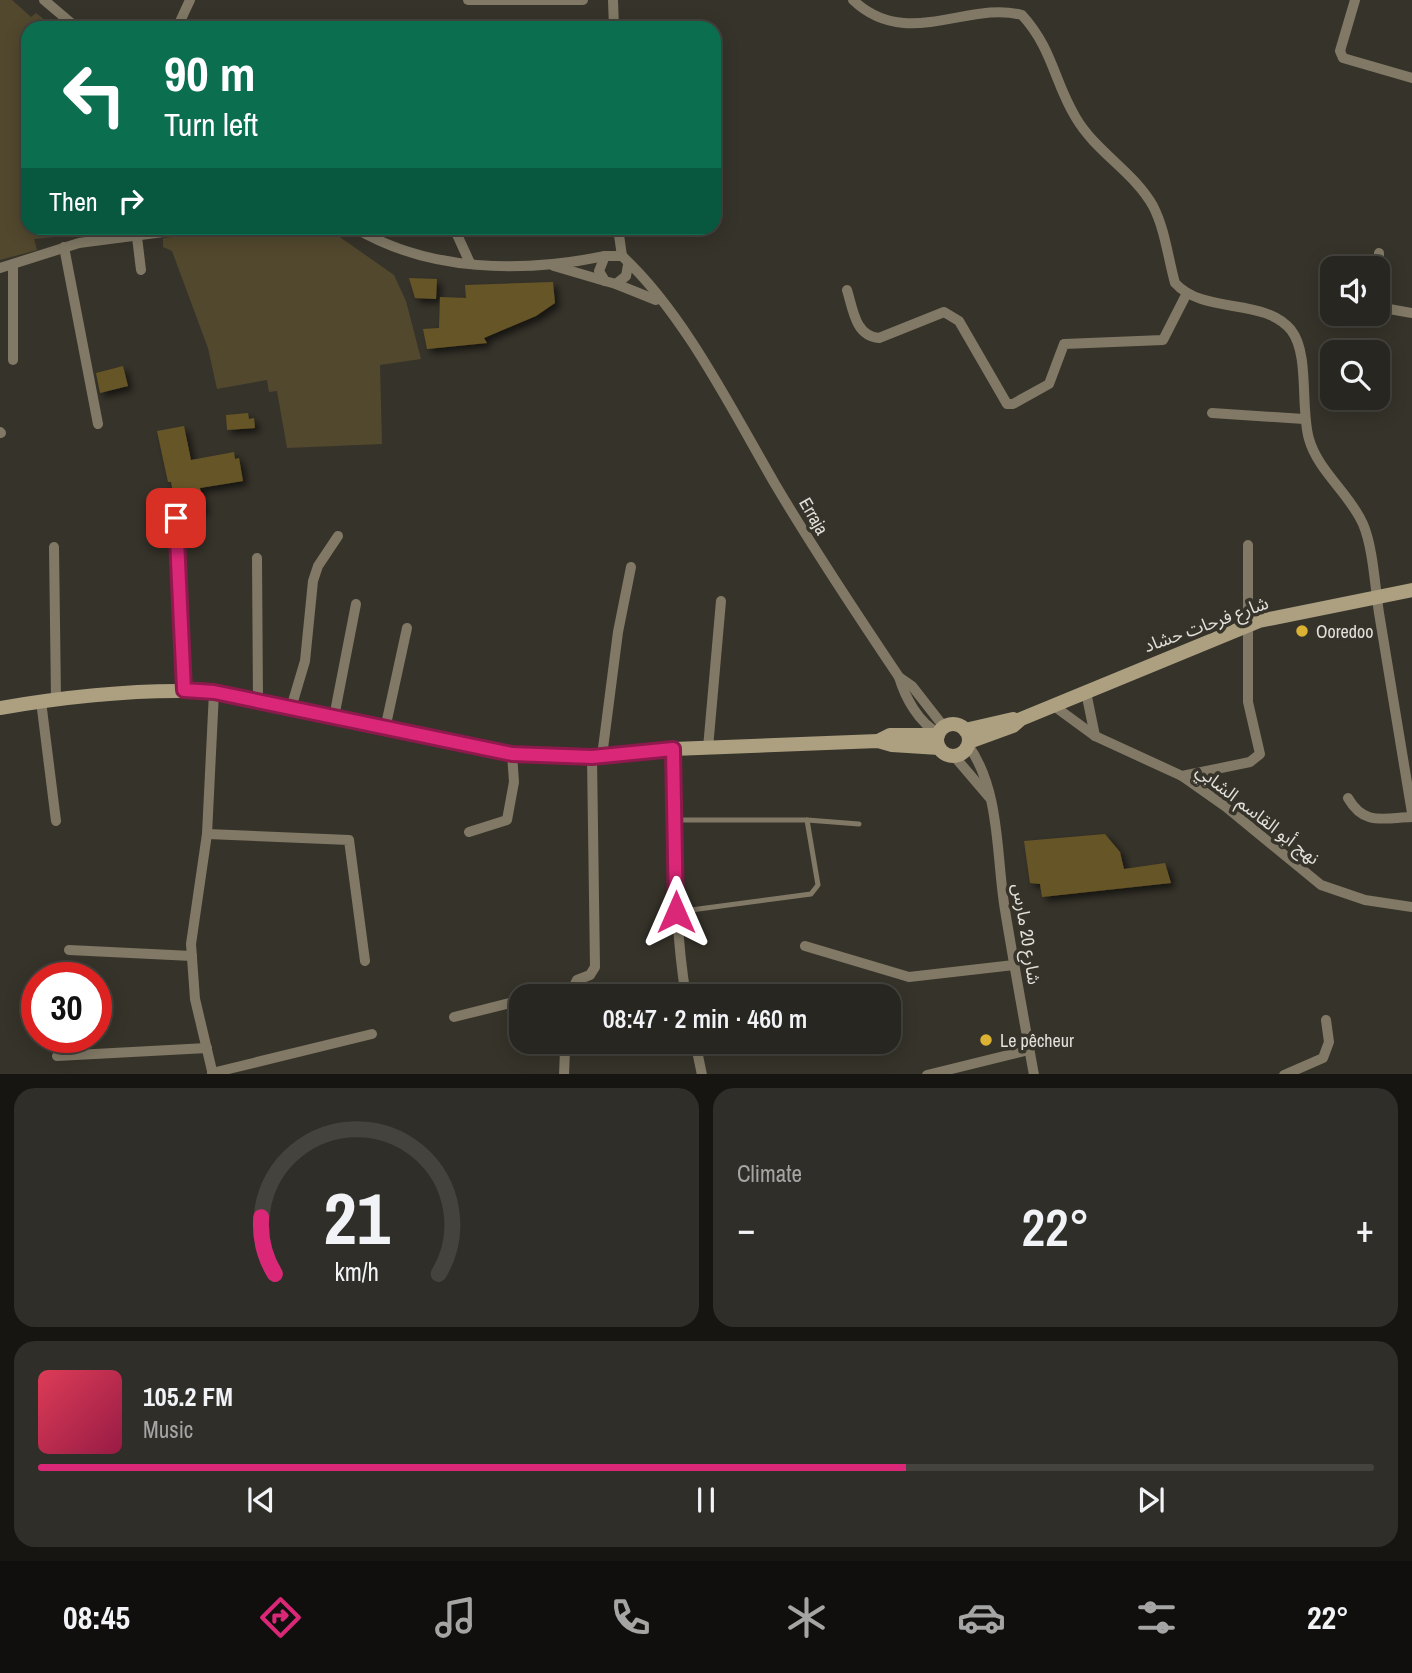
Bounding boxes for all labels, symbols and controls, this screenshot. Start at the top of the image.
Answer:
text: 90 m [164,40,256,106]
icon: left [49,49,140,140]
text: Turn left [164,103,258,146]
icon: right [112,182,150,220]
text: Then [49,184,98,219]
map controls [1320,256,1390,410]
button: sound [1320,256,1390,326]
button: search [1320,340,1390,410]
pin [146,488,206,548]
street label: Erraja [793,493,835,539]
icon: arrive [157,499,195,537]
street label: شارع فرحات حشاد [1140,590,1273,660]
place label: Ooredoo [1316,619,1373,644]
marker: Ooredoo [1294,623,1310,639]
street label: نهج أبو القاسم الشابي [1190,758,1325,871]
position arrow [639,875,713,949]
street label: شارع 20 مارس [1005,882,1047,987]
speed limit sign: 30 [21,962,112,1053]
text: 08:47 · 2 min · 460 m [603,1001,807,1036]
place label: Le pêcheur [1000,1028,1074,1053]
marker: Le pêcheur [978,1032,994,1048]
text: Climate [737,1158,802,1189]
text: 21 [323,1169,390,1267]
text: 22° [1021,1192,1090,1262]
text: − [737,1203,755,1254]
text: + [1356,1203,1374,1254]
text: km/h [334,1254,379,1288]
text: 105.2 FM [143,1379,233,1414]
text: Music [143,1414,193,1445]
icon: previous [242,1481,280,1519]
icon: pause [687,1481,725,1519]
icon: next [1132,1481,1170,1519]
icon: directions [256,1593,305,1642]
icon: music [431,1593,480,1642]
icon: phone [606,1593,655,1642]
icon: climate [782,1593,831,1642]
icon: car [957,1593,1006,1642]
icon: filters [1132,1593,1181,1642]
text: 08:45 [63,1596,130,1639]
text: 22° [1307,1596,1349,1639]

